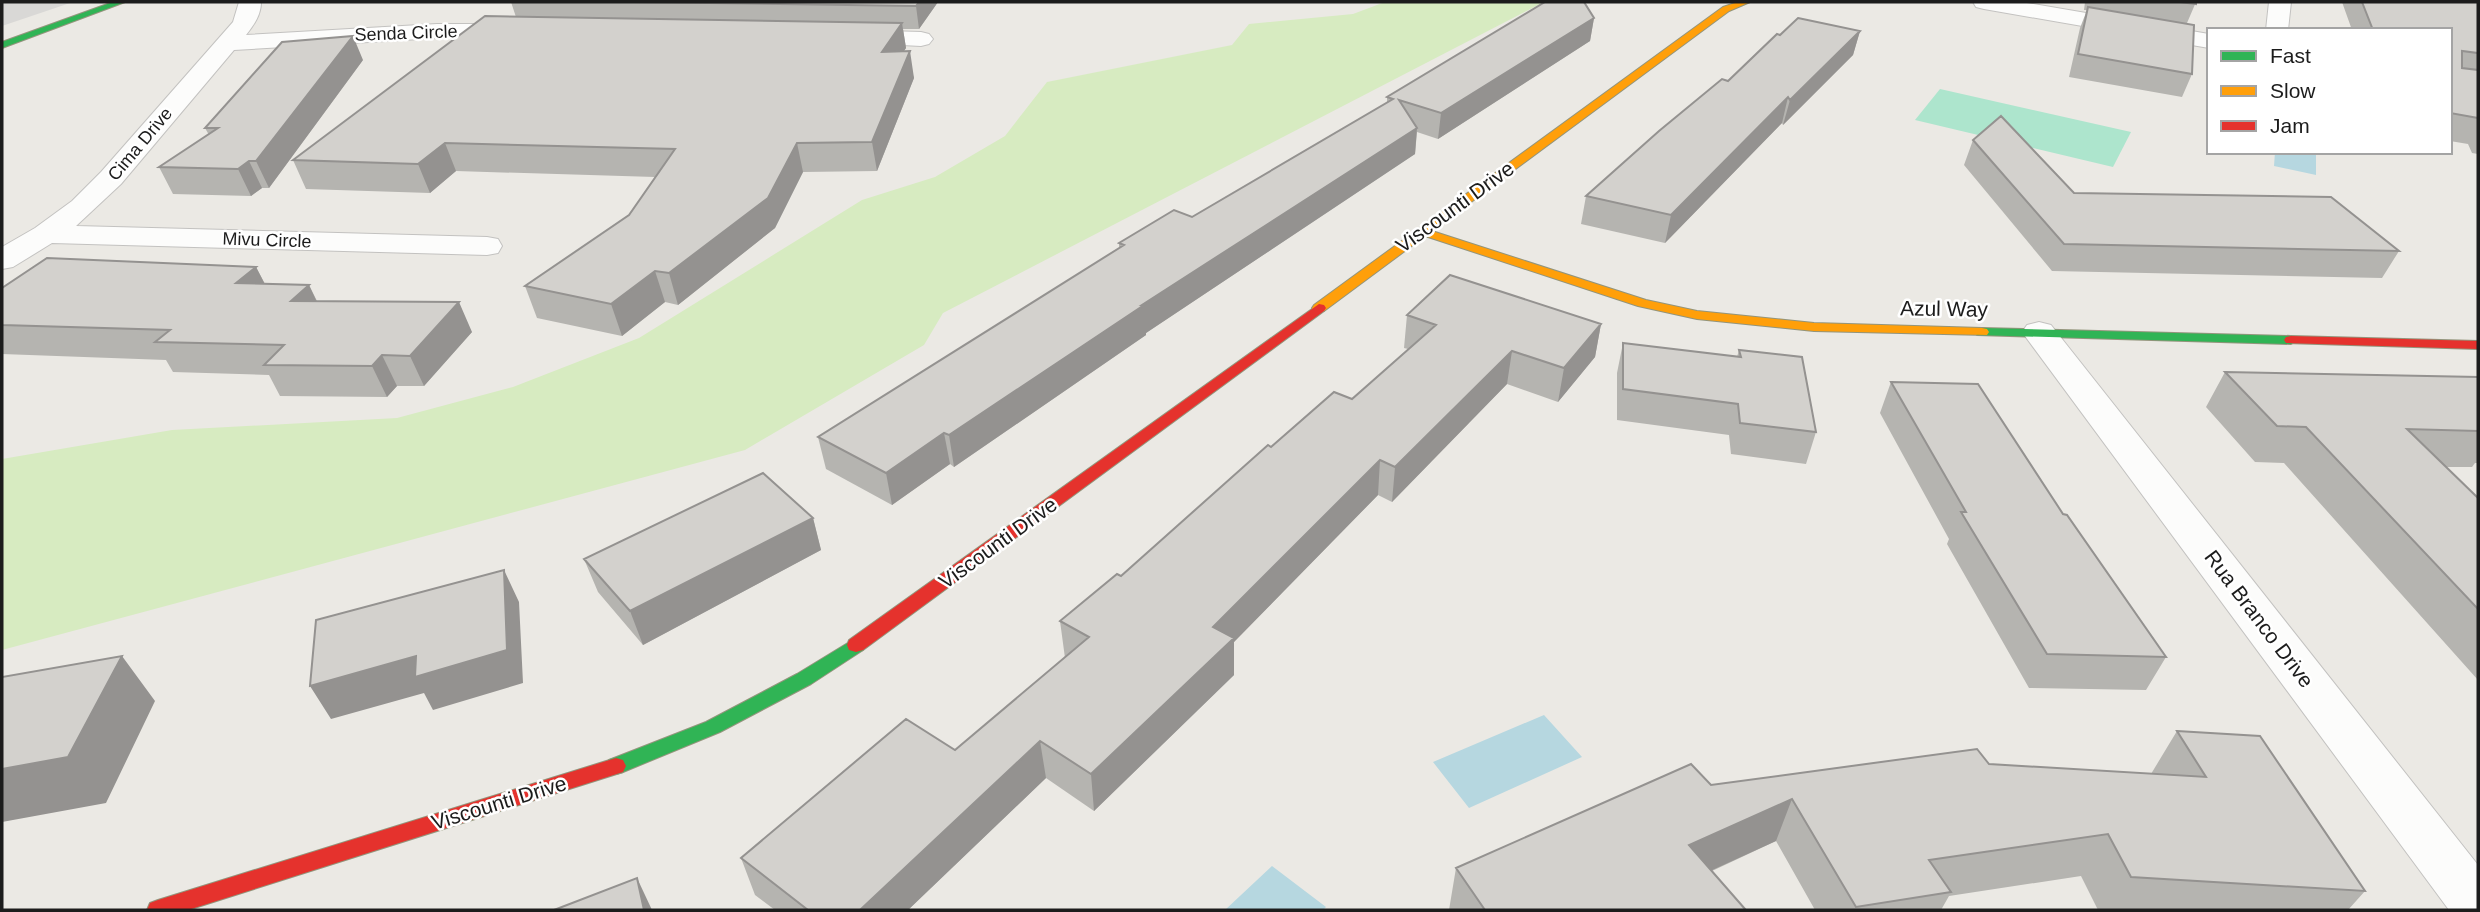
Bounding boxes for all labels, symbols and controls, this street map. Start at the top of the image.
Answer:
street label: Senda Circle [354,21,458,45]
legend [2207,28,2452,154]
text: Fast [2270,44,2311,67]
text: Slow [2270,79,2316,102]
street label: Cima Drive [104,103,176,185]
text: Jam [2270,114,2310,137]
street label: Viscounti Drive [1391,156,1518,257]
street label: Mivu Circle [222,228,312,252]
street label: Azul Way [1900,296,1989,321]
street label: Viscounti Drive [934,492,1061,593]
street label: Rua Branco Drive [2200,546,2318,692]
street label: Viscounti Drive [429,771,569,834]

